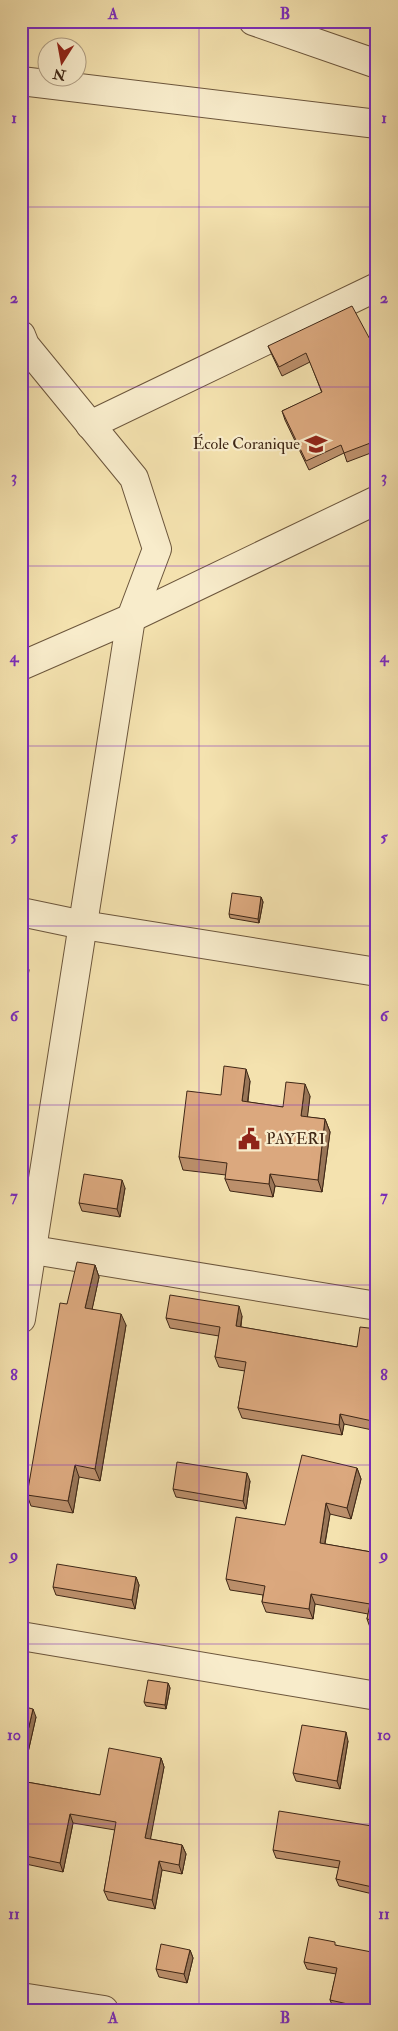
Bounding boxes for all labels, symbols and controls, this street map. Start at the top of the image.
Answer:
text: A [107,4,119,24]
text: B [280,4,290,24]
north arrow [38,38,88,88]
text: N [51,65,68,84]
text: 1 [11,108,17,128]
text: 1 [381,108,387,128]
text: 2 [10,288,18,308]
text: 2 [380,288,388,308]
school or university icon: École Coranique [303,431,329,457]
place label: École Coranique [193,433,300,454]
text: 3 [11,467,17,487]
text: 3 [381,467,387,487]
text: 4 [9,647,20,667]
text: 4 [379,647,390,667]
text: 5 [10,827,18,847]
text: 5 [380,827,388,847]
text: 6 [10,1006,20,1026]
text: 6 [380,1006,390,1026]
public building icon: PAYERI [236,1126,262,1152]
place label: PAYERI [266,1129,325,1149]
text: 7 [10,1186,18,1206]
text: 7 [380,1186,388,1206]
text: 8 [10,1365,18,1385]
text: 8 [380,1365,388,1385]
text: 9 [8,1545,18,1565]
text: 9 [378,1545,388,1565]
text: 10 [7,1725,21,1745]
text: 10 [377,1725,391,1745]
text: 11 [8,1904,20,1924]
text: 11 [378,1904,390,1924]
text: A [107,2008,119,2028]
text: B [280,2008,290,2028]

